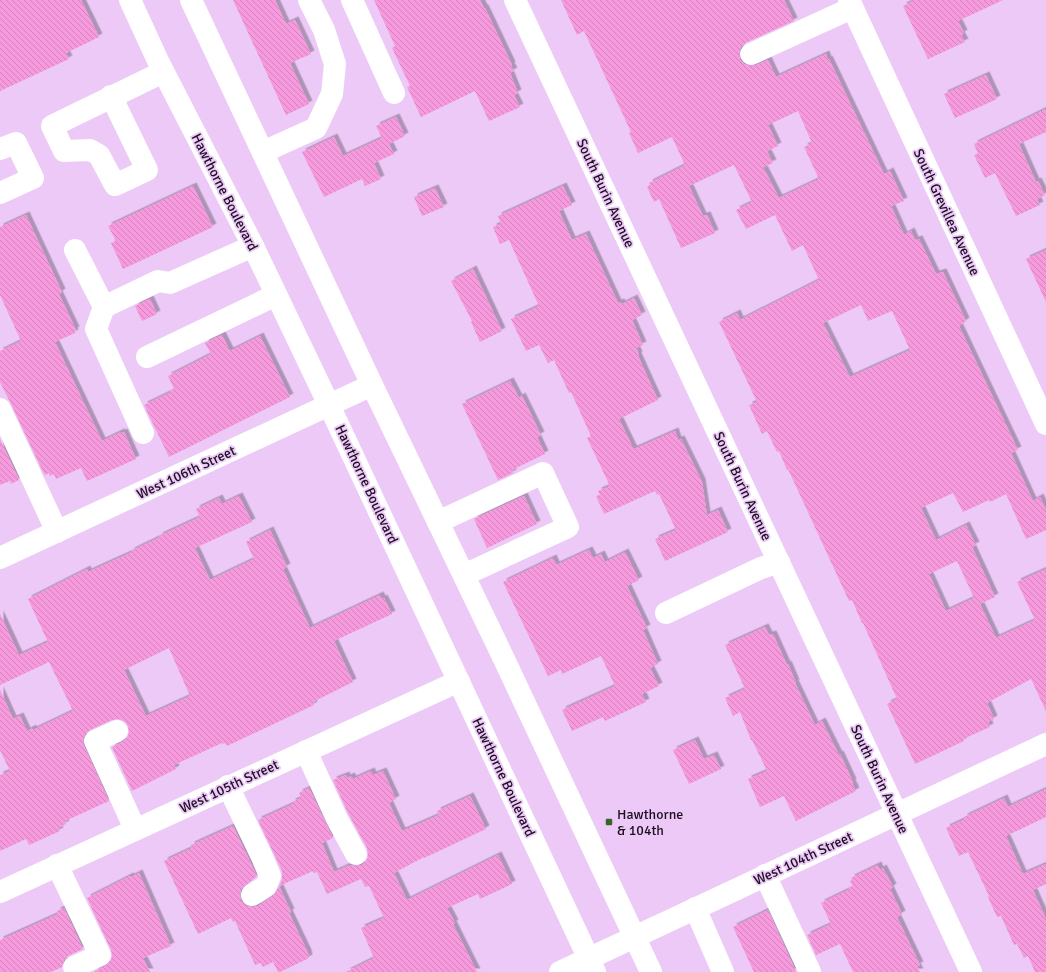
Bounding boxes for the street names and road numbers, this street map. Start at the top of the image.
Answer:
street label: Hawthorne Boulevard [188,131,262,254]
street label: South Burin Avenue [573,136,638,250]
street label: South Grevillea Avenue [910,146,983,278]
street label: Hawthorne Boulevard [331,422,402,546]
street label: South Burin Avenue [710,429,775,543]
street label: West 106th Street [134,442,238,503]
street label: Hawthorne Boulevard [468,715,539,839]
street label: South Burin Avenue [847,722,912,836]
street label: West 105th Street [177,756,281,817]
street label: West 104th Street [751,828,855,889]

